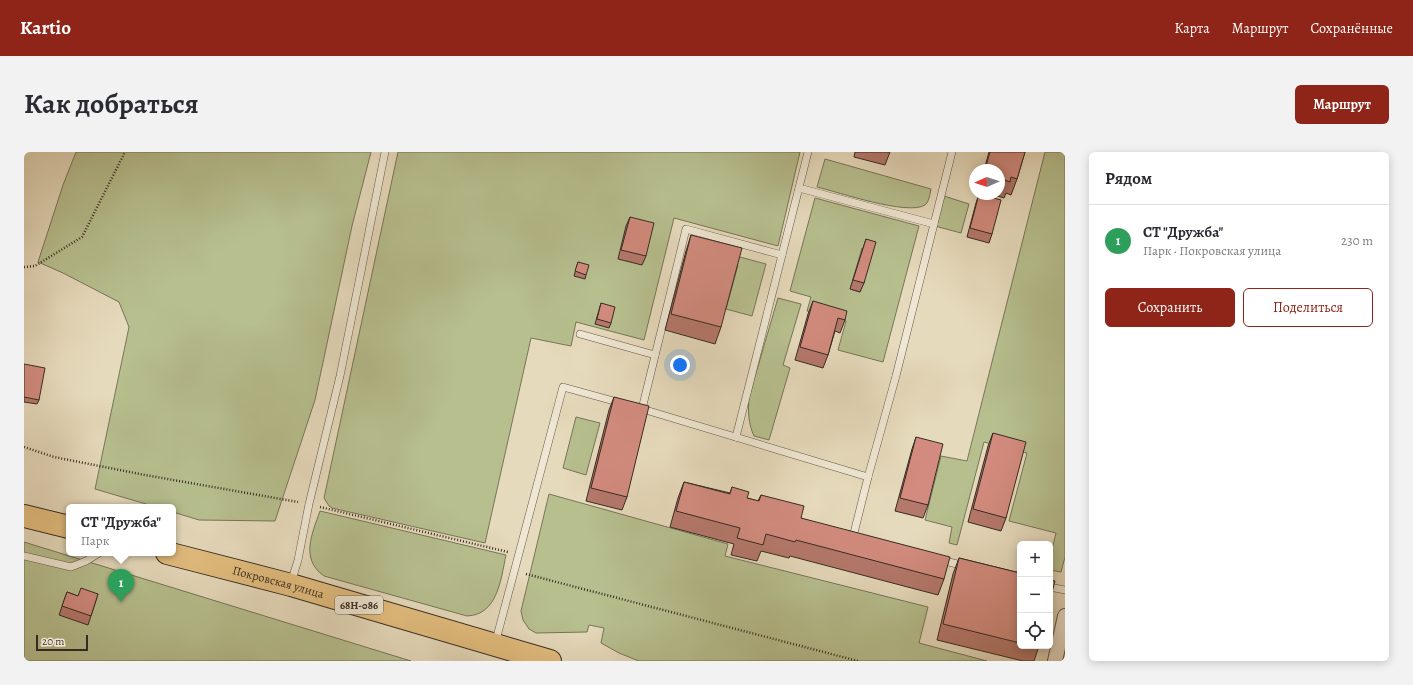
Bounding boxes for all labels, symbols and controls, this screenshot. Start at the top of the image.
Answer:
text: Kartio [20,15,71,41]
text: Карта [1175,19,1210,38]
text: Маршрут [1232,19,1288,38]
text: Сохранённые [1310,19,1393,38]
text: Как добраться [24,85,199,123]
button: Маршрут [1295,85,1389,124]
north arrow [969,164,1005,200]
text: Рядом [1105,167,1152,190]
text: СТ "Дружба" [1143,222,1223,242]
text: 1 [1116,232,1120,249]
text: 230 m [1341,232,1373,249]
text: Парк · Покровская улица [1143,242,1281,259]
button: Сохранить [1105,288,1235,327]
button: Поделиться [1243,288,1373,327]
your location [670,355,690,375]
popup [66,504,176,556]
text: СТ "Дружба" [81,512,161,532]
text: Парк [81,532,109,549]
map controls [1017,541,1053,649]
button: + [1017,541,1053,577]
street label: Покровская улица [231,562,326,602]
pin: 1 [108,569,134,602]
button: − [1017,577,1053,613]
road number: 68Н-086 [335,596,383,614]
button: locate [1017,613,1053,649]
scale bar [36,633,88,652]
text: 20 m [42,634,64,649]

